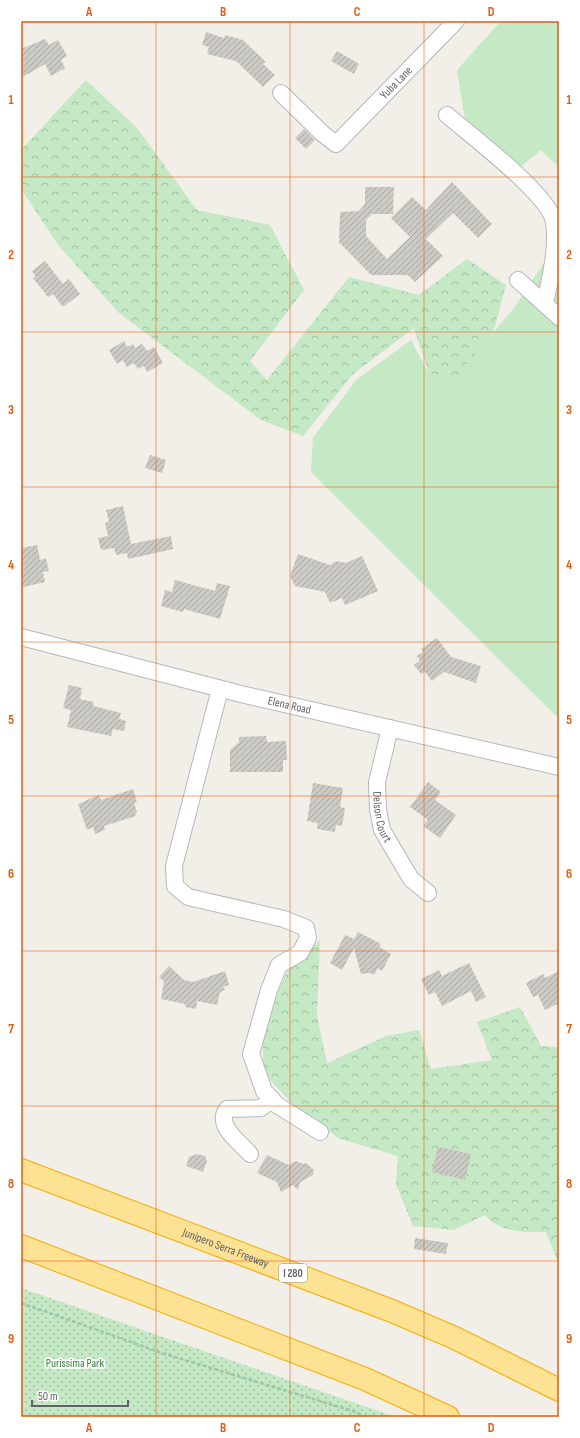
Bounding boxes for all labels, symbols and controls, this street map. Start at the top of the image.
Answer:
text: A [85,4,93,20]
text: B [220,4,226,20]
text: C [354,4,361,20]
text: D [488,4,495,20]
street label: Yuba Lane [377,63,415,102]
text: 1 [8,92,14,108]
text: 1 [566,92,572,108]
text: 2 [8,247,14,263]
text: 2 [566,247,572,263]
text: 3 [8,402,14,418]
text: 3 [566,402,572,418]
text: 4 [8,557,14,573]
text: 4 [566,557,572,573]
street label: Elena Road [266,693,312,717]
text: 5 [8,712,14,728]
text: 5 [566,712,572,728]
street label: Delson Court [370,791,395,845]
text: 6 [8,866,14,882]
text: 6 [566,866,572,882]
text: 7 [8,1021,14,1037]
text: 7 [566,1021,572,1037]
text: 8 [8,1176,14,1192]
text: 8 [566,1176,572,1192]
street label: Junipero Serra Freeway [179,1224,271,1271]
road number: I 280 [279,1264,307,1282]
text: 9 [8,1331,14,1347]
text: 9 [566,1331,572,1347]
park label: Purissima Park [46,1356,105,1371]
scale bar [32,1382,128,1408]
text: 50 m [38,1389,58,1404]
text: A [85,1420,93,1436]
text: B [220,1420,226,1436]
text: C [354,1420,361,1436]
text: D [488,1420,495,1436]

